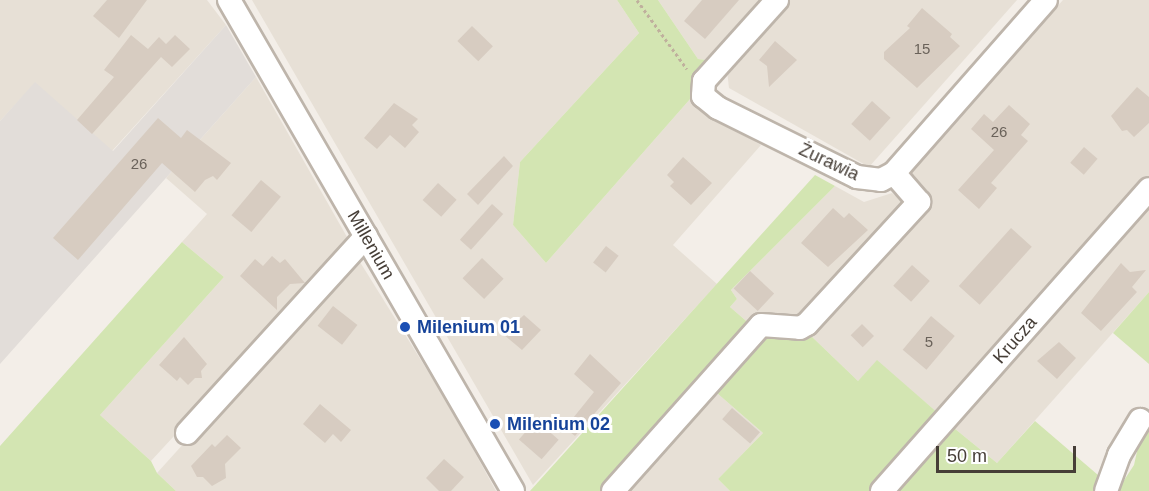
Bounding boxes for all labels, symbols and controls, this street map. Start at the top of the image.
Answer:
house number: 15 [914,40,930,58]
house number: 26 [991,123,1007,141]
street label: Żurawia [795,139,863,185]
house number: 26 [131,155,147,173]
street label: Millenium [343,207,399,283]
street label: Krucza [988,312,1042,368]
place label: Milenium 01 [417,316,520,338]
marker: Milenium 01 [398,320,412,334]
house number: 5 [925,333,933,351]
place label: Milenium 02 [507,413,610,435]
marker: Milenium 02 [488,417,502,431]
scale bar [939,434,1078,472]
text: 50 m [947,446,987,466]

